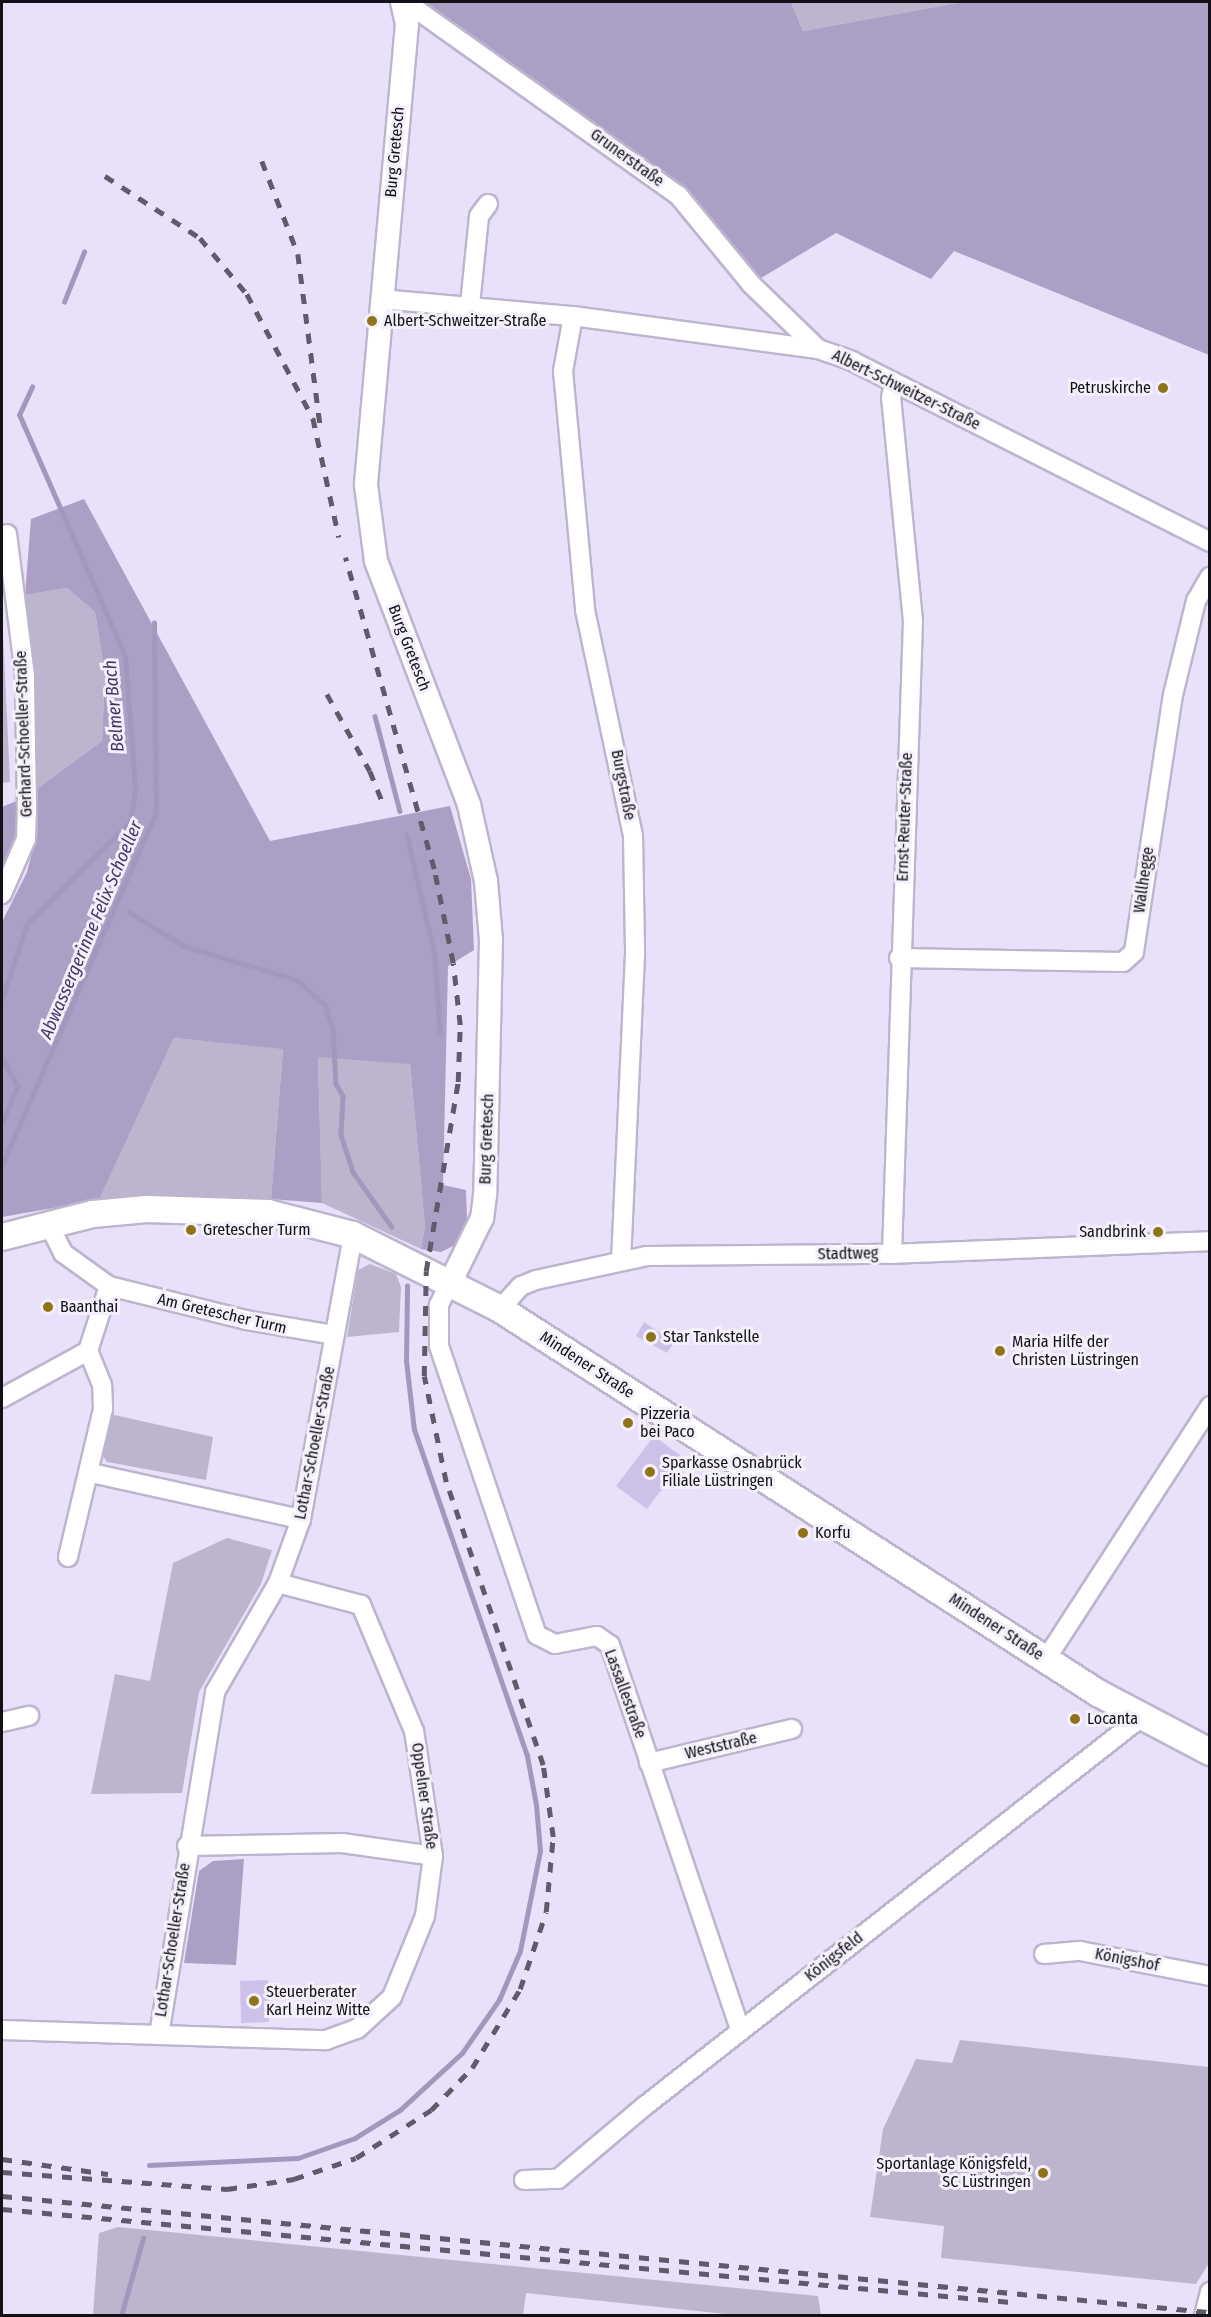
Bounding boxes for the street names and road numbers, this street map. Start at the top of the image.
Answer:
street label: Burg Gretesch [381,106,409,198]
street label: Grunerstraße [586,125,668,191]
street label: Albert-Schweitzer-Straße [829,346,983,434]
street label: Burg Gretesch [384,602,434,694]
street label: Gerhard-Schoeller-Straße [11,650,37,818]
street label: Burgstraße [607,748,639,822]
street label: Ernst-Reuter-Straße [893,752,917,882]
street label: Wallhegge [1130,846,1158,914]
street label: Burg Gretesch [476,1093,498,1185]
street label: Stadtweg [818,1244,878,1264]
street label: Am Gretescher Turm [156,1290,288,1338]
street label: Mindener Straße [536,1327,638,1403]
street label: Lothar-Schoeller-Straße [291,1365,339,1521]
street label: Mindener Straße [945,1589,1047,1665]
street label: Lassallestraße [600,1647,650,1741]
street label: Weststraße [683,1728,759,1764]
street label: Oppelner Straße [407,1741,441,1851]
street label: Lothar-Schoeller-Straße [151,1862,195,2018]
street label: Königsfeld [801,1928,867,1986]
street label: Königshof [1093,1944,1161,1976]

